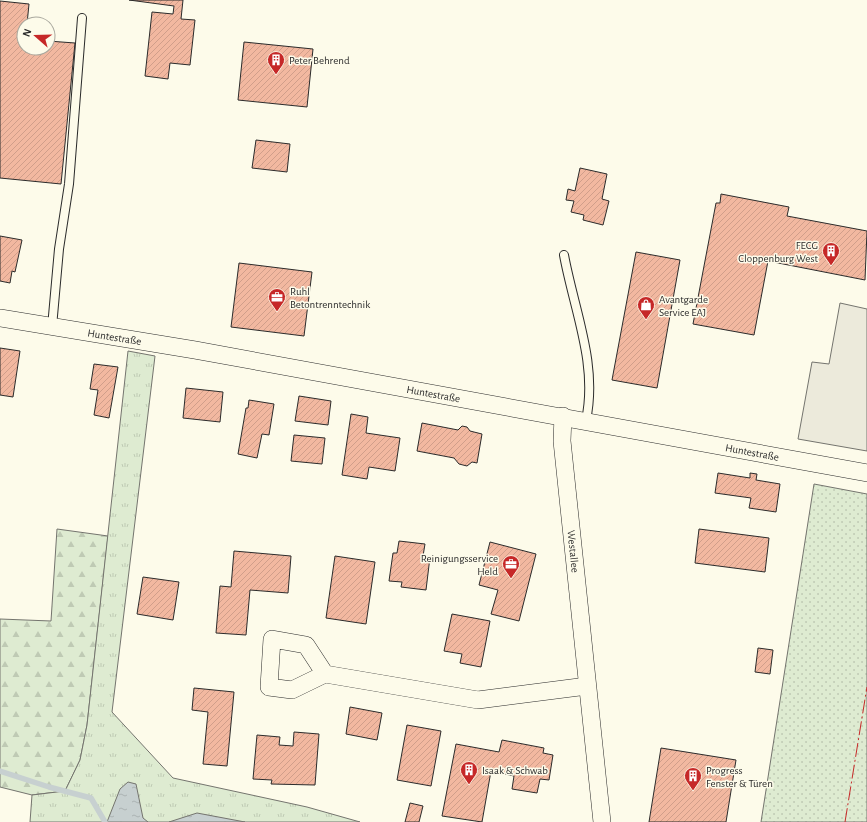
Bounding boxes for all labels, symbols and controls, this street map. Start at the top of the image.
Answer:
north arrow [16,16,56,56]
text: N [21,27,34,38]
building icon: Peter Behrend [266,50,286,75]
place label: Peter Behrend [289,55,350,66]
place label: FECG Cloppenburg West [738,240,818,264]
building icon: FECG Cloppenburg West [821,241,841,266]
place label: Ruhl Betontrenntechnik [290,286,370,310]
office icon: Ruhl Betontrenntechnik [267,287,287,312]
place label: Avantgarde Service EAJ [659,294,708,318]
shop icon: Avantgarde Service EAJ [636,295,656,320]
street label: Huntestraße [87,327,142,347]
street label: Huntestraße [406,383,461,404]
street label: Huntestraße [724,442,780,462]
street label: Westallee [566,530,581,573]
place label: Reinigungsservice Held [421,553,498,577]
office icon: Reinigungsservice Held [501,554,521,579]
building icon: Isaak & Schwab [459,760,479,785]
place label: Isaak & Schwab [482,765,548,776]
place label: Progress Fenster & Türen [706,765,773,789]
building icon: Progress Fenster & Türen [683,766,703,791]

